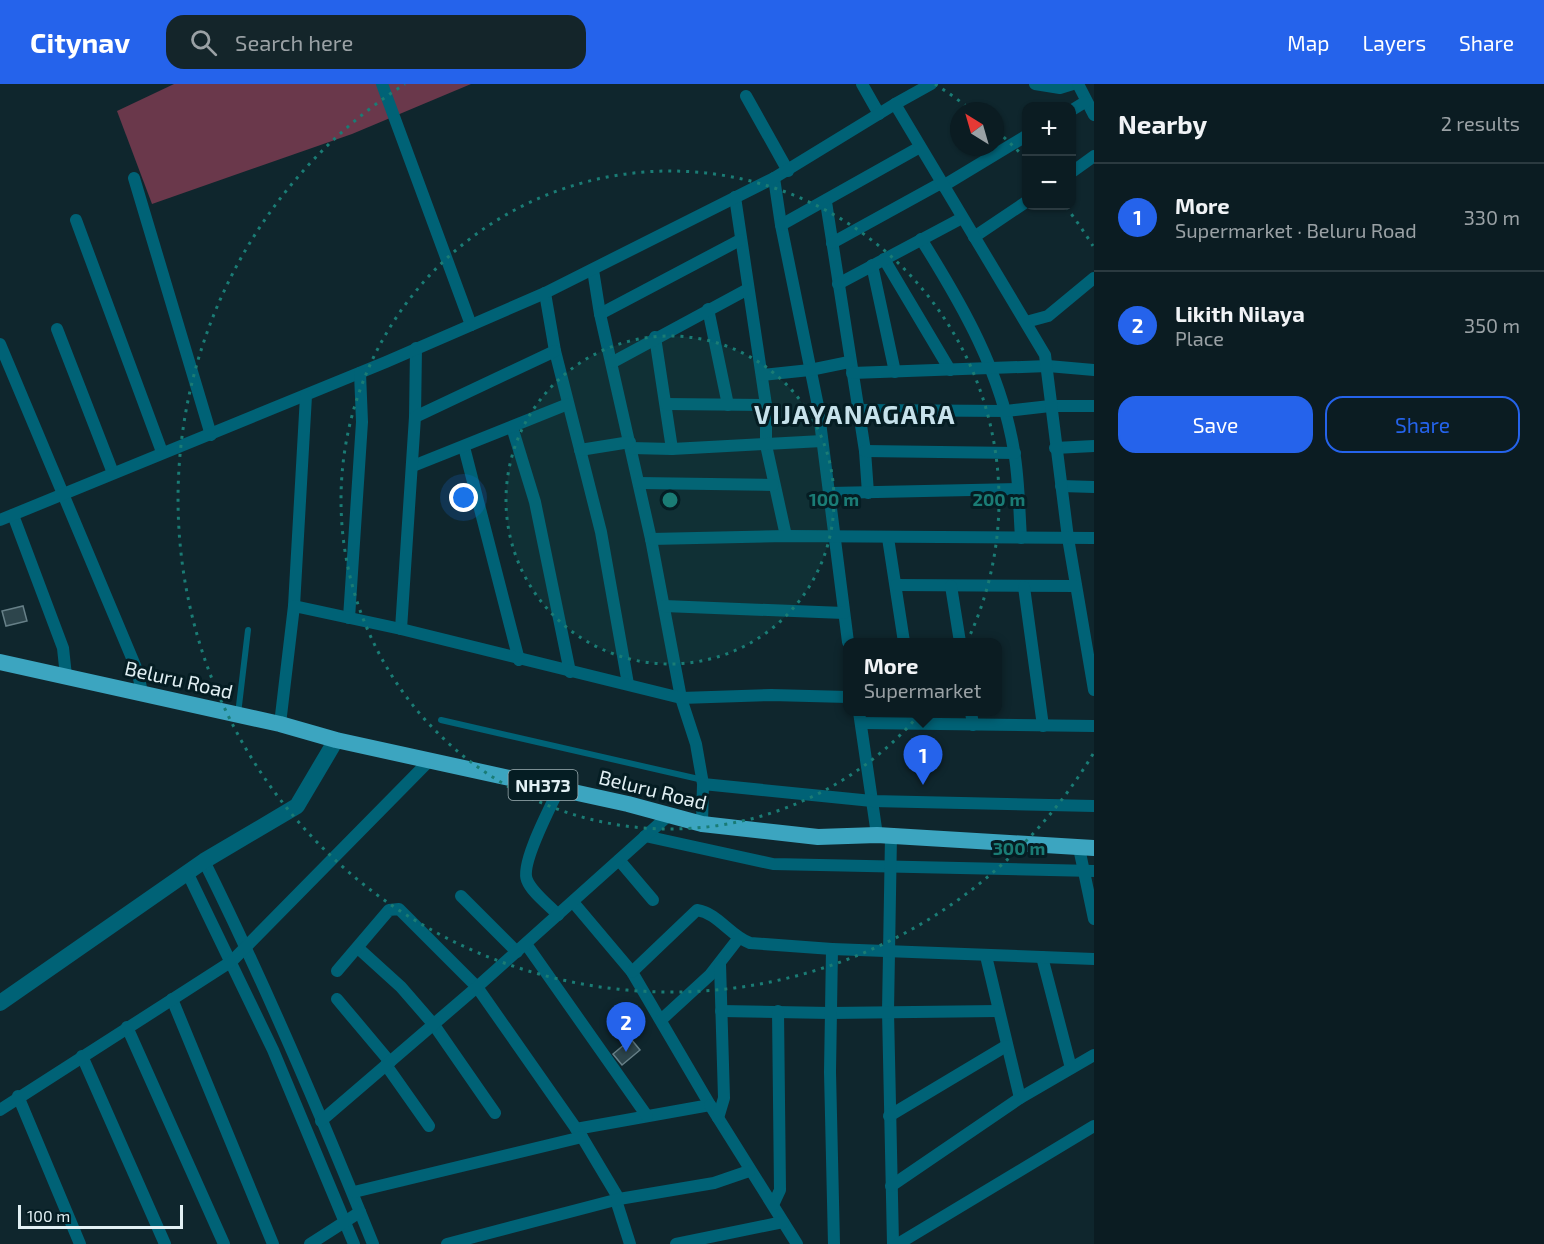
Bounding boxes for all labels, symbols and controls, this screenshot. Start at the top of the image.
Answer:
search box [166,15,586,69]
text: Citynav [30,25,130,59]
icon: search [187,26,220,59]
text: Search here [235,29,353,55]
text: Map [1287,30,1329,55]
text: Layers [1362,30,1426,55]
text: Share [1459,30,1514,55]
north arrow [950,102,1004,156]
map controls [1022,102,1076,210]
button: + [1022,102,1076,156]
text: Nearby [1118,108,1207,139]
text: 2 results [1441,111,1520,135]
button: − [1022,156,1076,210]
text: More [1175,192,1230,218]
text: 1 [1133,205,1142,229]
text: 330 m [1464,205,1520,229]
text: Supermarket · Beluru Road [1175,218,1417,242]
text: Likith Nilaya [1175,300,1305,326]
text: 2 [1132,313,1143,337]
text: 350 m [1464,313,1520,337]
text: Place [1175,326,1224,350]
button: Save [1118,396,1313,453]
button: Share [1325,396,1520,453]
district label: VIJAYANAGARA [754,398,956,429]
your location [449,483,478,512]
text: 100 m [809,488,859,510]
text: 200 m [973,488,1025,510]
centre of rings [660,490,680,510]
popup [843,638,1002,716]
text: More [864,652,918,678]
street label: Beluru Road [123,655,235,703]
text: Supermarket [864,678,981,702]
pin: 1 [904,736,942,785]
street label: Beluru Road [597,764,709,814]
road number: NH373 [508,770,578,800]
text: 300 m [993,837,1045,859]
pin: 2 [606,1002,646,1052]
scale bar [18,1202,183,1230]
text: 100 m [27,1206,70,1225]

